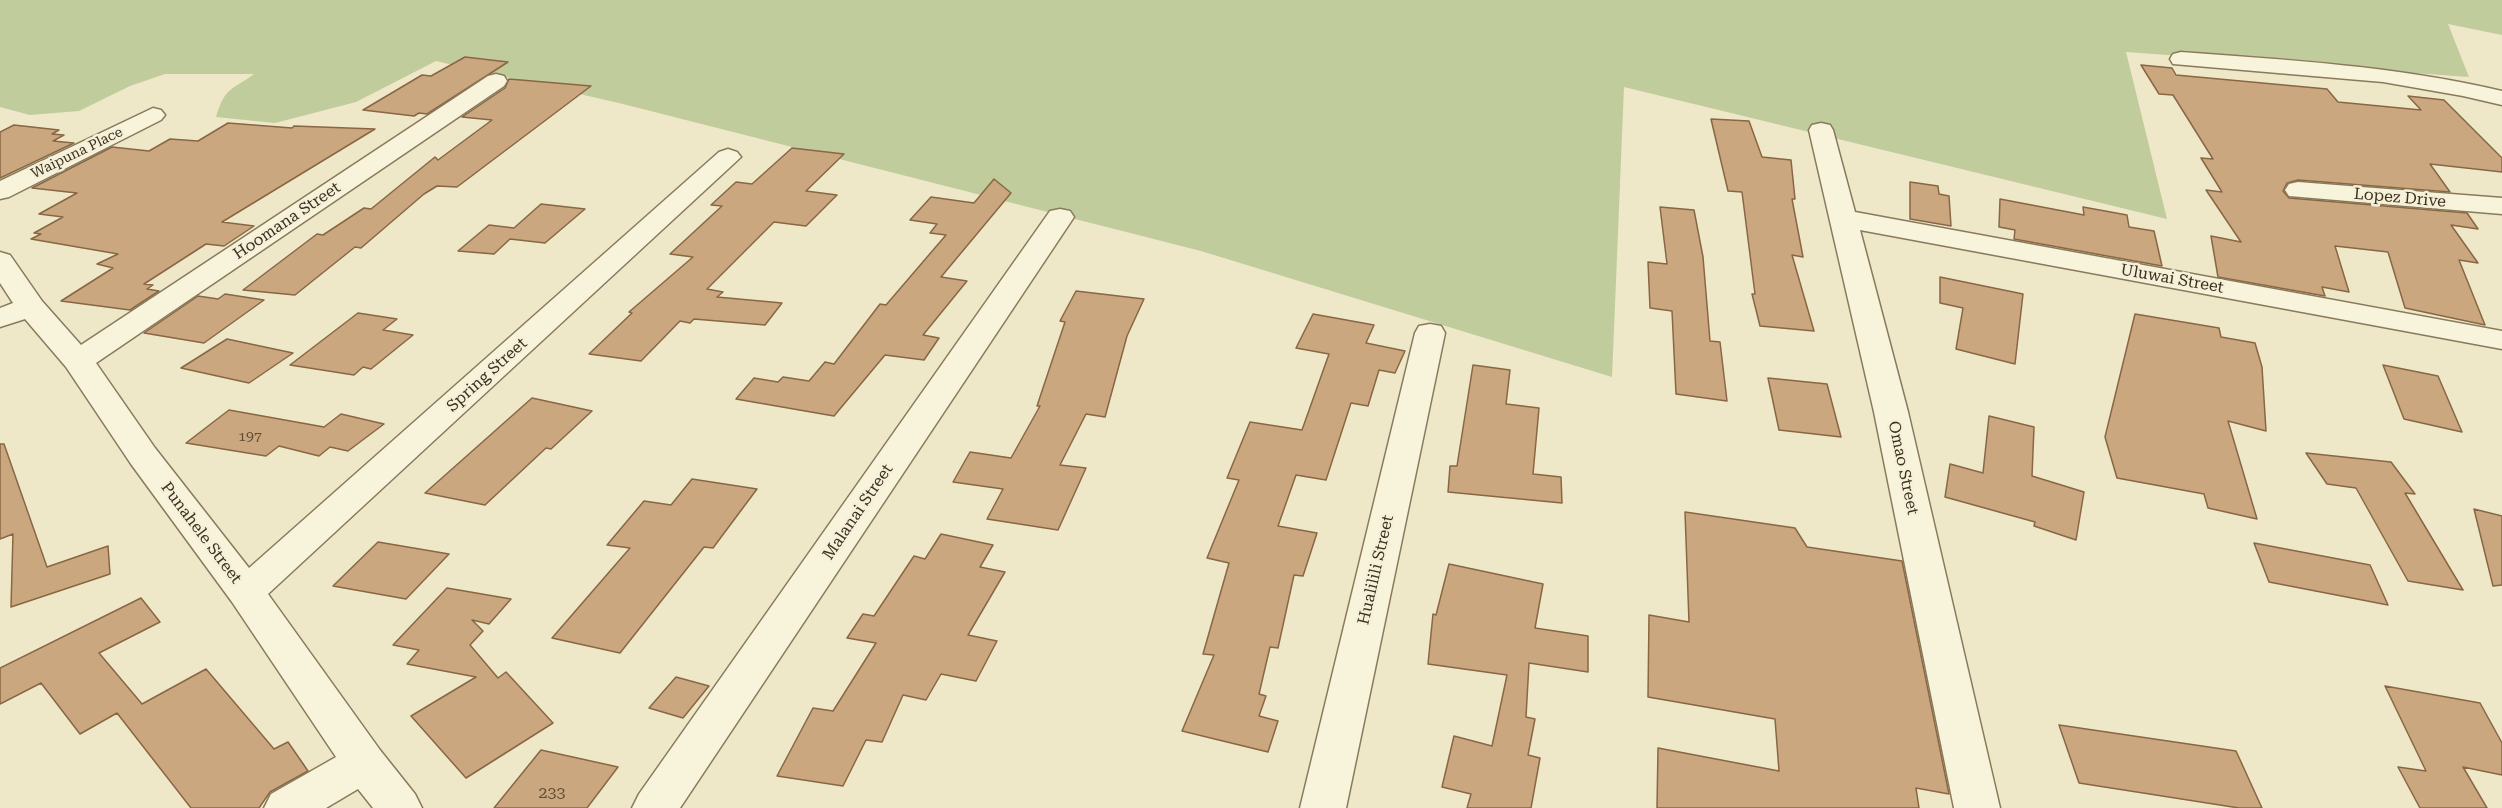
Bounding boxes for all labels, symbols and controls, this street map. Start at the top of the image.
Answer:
street label: Waipuna Place [28,124,126,182]
street label: Hoomana Street [230,178,344,264]
street label: Lopez Drive [2353,184,2447,212]
street label: Uluwai Street [2119,260,2225,298]
street label: Spring Street [443,334,531,416]
street label: Omao Street [1884,419,1922,517]
house number: 197 [238,429,262,445]
street label: Malanai Street [819,460,897,564]
street label: Punahele Street [157,478,245,588]
street label: Hualilili Street [1354,513,1398,627]
house number: 233 [539,783,565,803]

